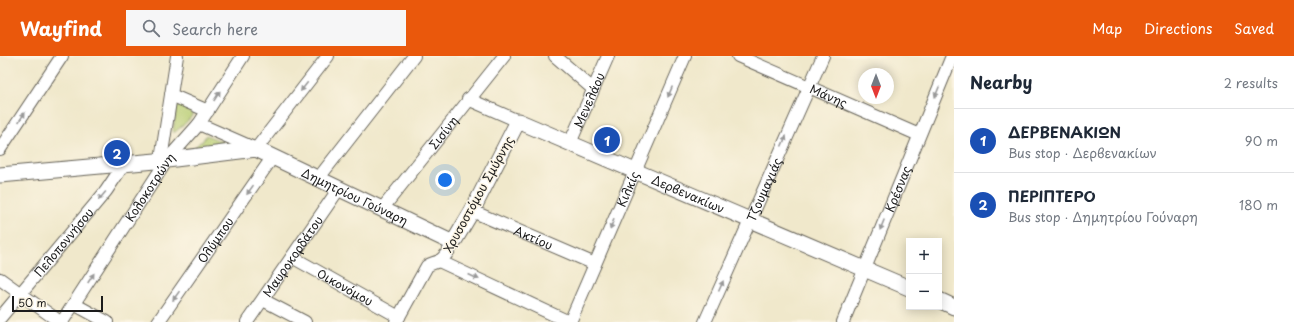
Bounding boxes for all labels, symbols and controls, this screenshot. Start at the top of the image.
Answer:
search box [126,10,406,46]
text: Wayfind [20,14,102,42]
icon: search [140,17,162,39]
text: Search here [172,17,258,40]
text: Map [1092,18,1122,39]
text: Directions [1144,18,1212,39]
text: Saved [1234,18,1274,39]
north arrow [858,68,894,104]
street label: Μενελάου [569,69,609,130]
text: Nearby [970,69,1032,95]
text: 2 results [1224,73,1278,92]
street label: Μάνης [807,79,850,112]
one-way arrow [300,81,308,92]
one-way arrow [666,86,672,98]
one-way arrow [934,87,940,98]
one-way arrow [213,91,221,101]
one-way arrow [18,112,26,122]
street label: Σισίνη [424,112,462,153]
text: ΔΕΡΒΕΝΑΚΙΩΝ [1008,120,1121,143]
pin: 1 [594,125,620,155]
text: 1 [980,131,986,150]
text: 90 m [1245,131,1278,150]
street label: Χρυσοστόμου Σμύρνης [438,133,518,255]
one-way arrow [781,136,787,147]
pin: 2 [104,138,130,168]
text: Bus stop · Δερβενακίων [1008,143,1157,162]
street label: Κολοκοτρώνη [121,148,179,225]
street label: Τζουμαγιάς [742,155,786,224]
street label: Δημητρίου Γούναρη [299,163,411,229]
street label: Κρέσνας [880,163,915,215]
street label: Κιλκίς [612,168,643,210]
your location [435,170,455,190]
street label: Δερβενακίων [649,170,728,217]
one-way arrow [246,184,254,195]
text: ΠΕΡΙΠΤΕΡΟ [1008,184,1096,207]
one-way arrow [97,190,106,201]
text: 2 [978,195,988,214]
text: 180 m [1239,195,1278,214]
street label: Πελοποννήσου [29,204,98,280]
text: Bus stop · Δημητρίου Γούναρη [1008,207,1198,226]
street label: Μαυροκορδάτου [258,212,327,300]
street label: Ολύμπου [193,213,238,267]
one-way arrow [609,218,616,230]
one-way arrow [879,220,885,232]
street label: Ακτίου [511,221,556,254]
map controls [906,238,942,310]
button: + [906,238,942,274]
street label: Οικονόμου [314,264,377,310]
one-way arrow [87,272,95,283]
one-way arrow [468,274,480,280]
button: − [906,274,942,310]
one-way arrow [718,281,724,292]
one-way arrow [172,291,180,302]
scale bar [12,294,103,313]
text: 50 m [18,294,47,311]

